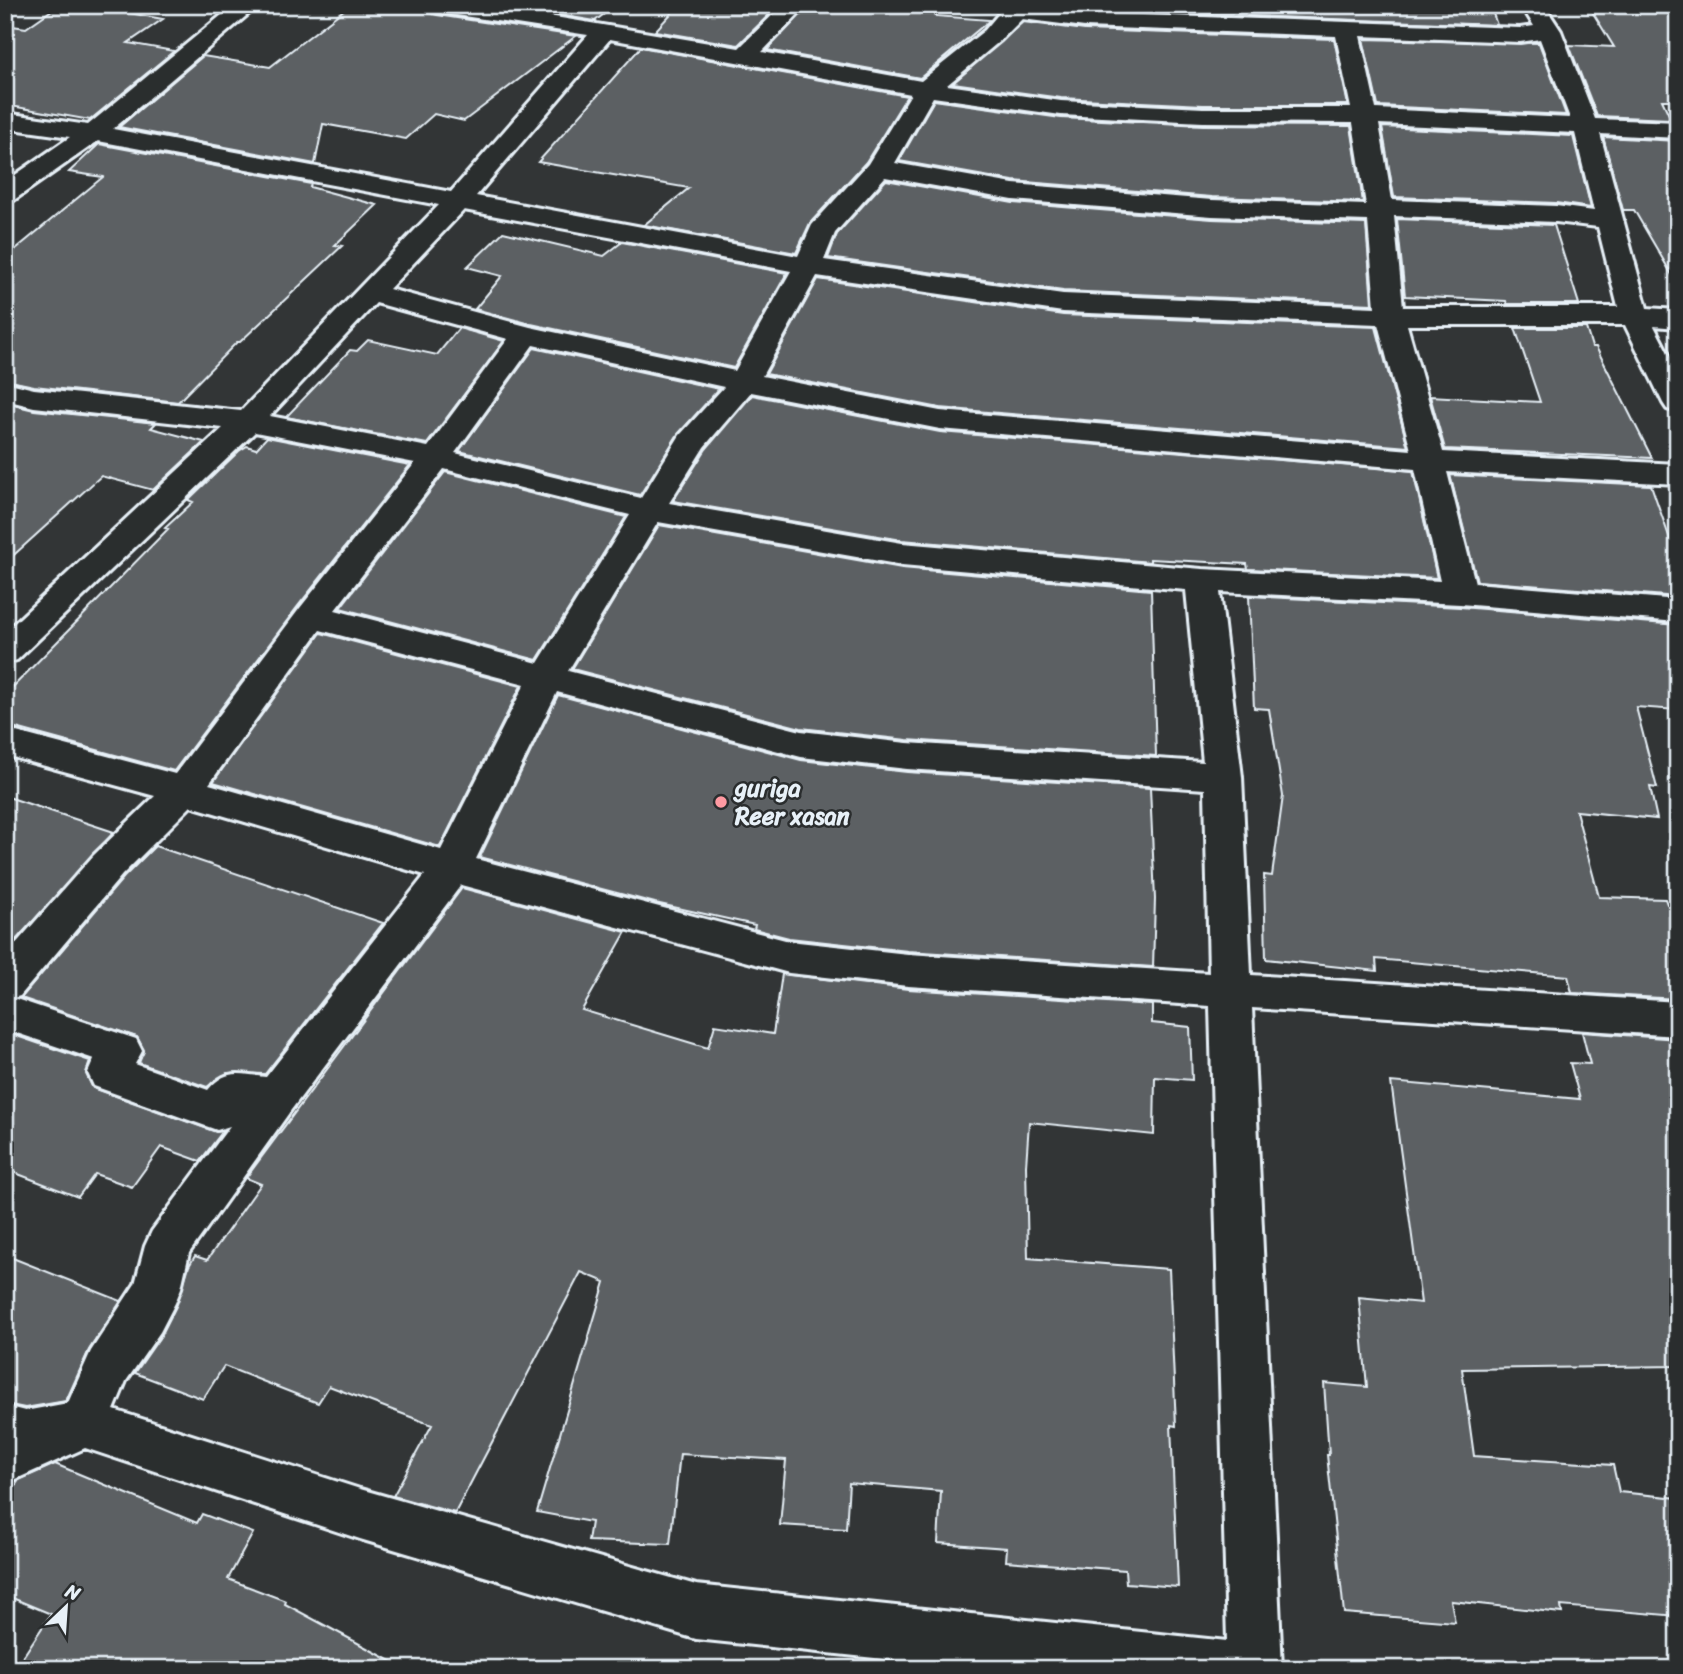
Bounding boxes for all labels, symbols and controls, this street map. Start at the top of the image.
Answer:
place label: guriga Reer xasan [733,767,850,837]
marker: guriga Reer xasan [713,794,729,810]
north arrow [32,1572,102,1642]
text: N [59,1574,87,1610]

